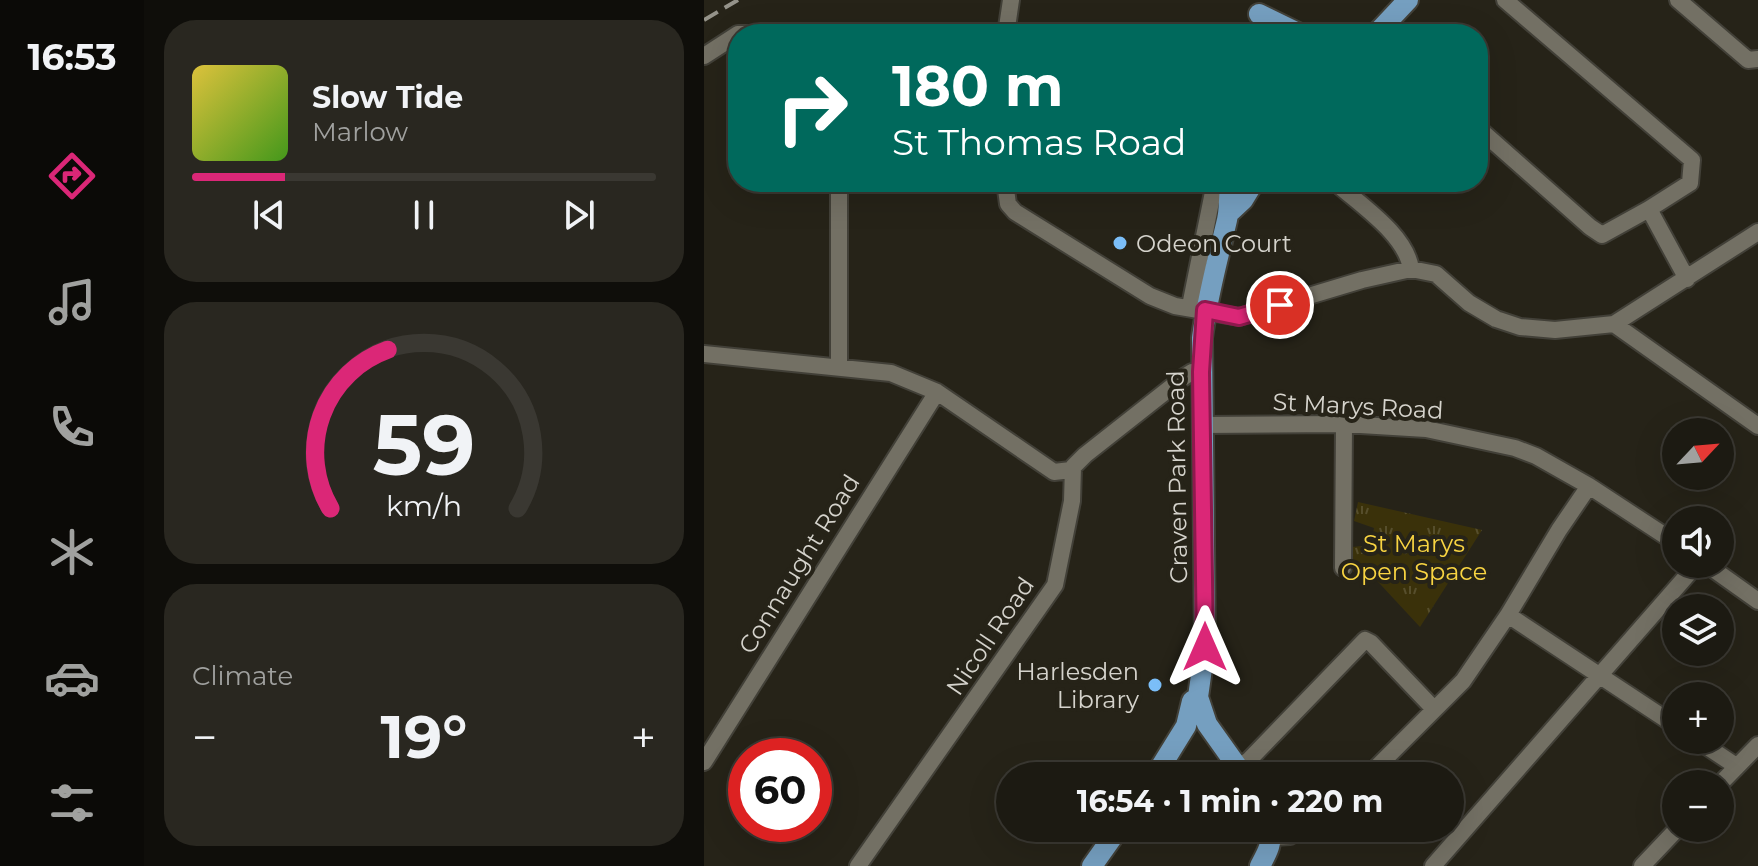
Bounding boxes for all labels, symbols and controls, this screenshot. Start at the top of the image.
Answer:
text: 16:53 [27,35,117,79]
text: 180 m [892,52,1064,120]
icon: right [760,56,864,160]
text: Slow Tide [312,79,463,116]
text: Marlow [312,116,408,148]
text: St Thomas Road [892,120,1186,164]
icon: directions [44,148,100,204]
icon: previous [247,193,291,237]
icon: pause [402,193,446,237]
icon: next [557,193,601,237]
place label: Odeon Court [1136,229,1292,258]
marker: Odeon Court [1111,234,1129,252]
pin [1246,271,1314,339]
icon: music [44,274,100,330]
icon: arrive [1258,283,1302,327]
street label: Craven Park Road [1161,370,1193,584]
street label: St Marys Road [1272,387,1444,425]
text: 59 [373,394,475,496]
icon: phone [44,399,100,455]
north arrow [1662,418,1734,490]
map controls [1662,418,1734,842]
street label: Connaught Road [732,469,866,659]
text: km/h [386,488,462,523]
button: sound [1662,506,1734,578]
icon: climate [44,524,100,580]
park label: St Marys Open Space [1341,529,1487,586]
street label: Nicoll Road [940,571,1040,701]
button: layers [1662,594,1734,666]
position arrow [1163,605,1247,689]
icon: car [44,650,100,706]
place label: Harlesden Library [1016,657,1139,714]
text: Climate [192,660,293,692]
marker: Harlesden Library [1146,676,1164,694]
button: + [1662,682,1734,754]
text: 19° [381,700,467,773]
text: − [192,710,217,764]
text: + [631,710,656,764]
speed limit sign: 60 [728,738,832,842]
button: − [1662,770,1734,842]
icon: filters [44,775,100,831]
text: 16:54 · 1 min · 220 m [1077,783,1383,820]

